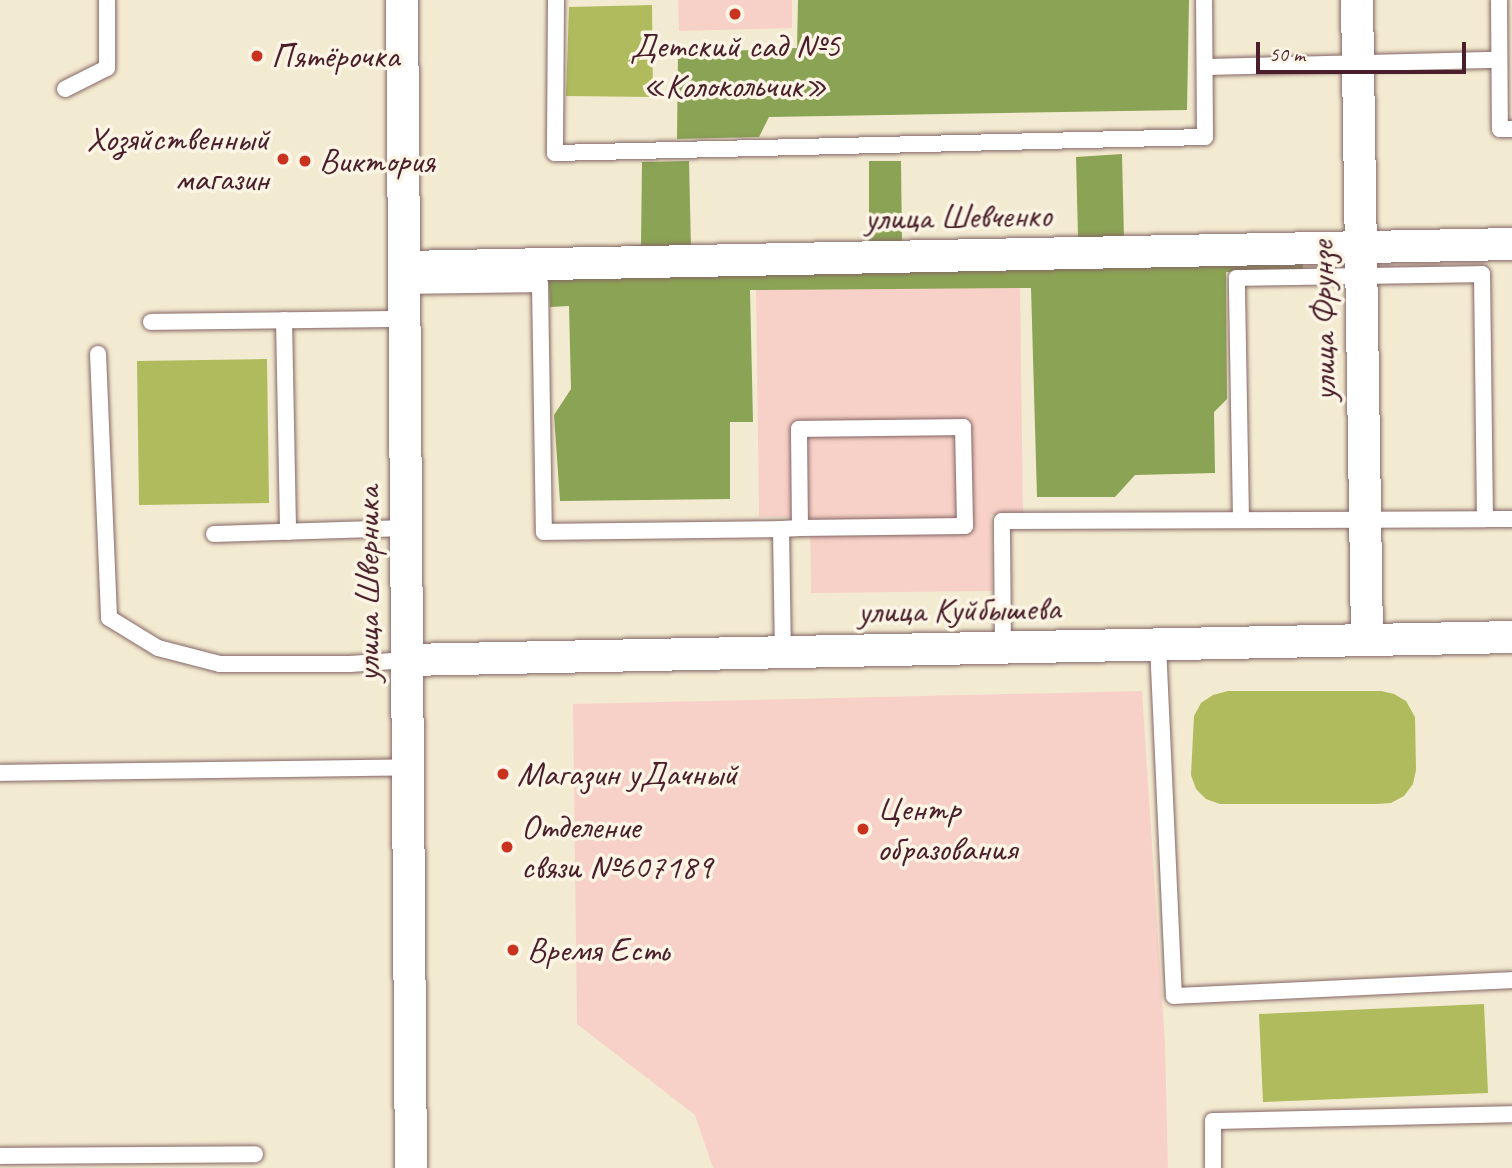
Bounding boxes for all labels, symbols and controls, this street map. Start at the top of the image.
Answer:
marker: Детский сад №5 «Колокольчик» [727,6,743,22]
place label: Детский сад №5 «Колокольчик» [630,25,840,107]
scale bar [1260,28,1470,72]
place label: Пятёрочка [271,35,399,77]
text: 50 m [1269,41,1305,67]
marker: Пятёрочка [249,48,265,64]
place label: Хозяйственный магазин [87,118,269,200]
place label: Виктория [319,140,435,182]
marker: Хозяйственный магазин [275,151,291,167]
marker: Виктория [297,153,313,169]
street label: улица Шевченко [863,194,1053,240]
street label: улица Фрунзе [1301,242,1345,400]
street label: улица Шверника [347,486,389,682]
street label: улица Куйбышева [857,587,1061,633]
place label: Магазин уДачный [517,753,737,795]
marker: Магазин уДачный [495,766,511,782]
place label: Центр образования [877,788,1017,870]
place label: Отделение связи №607189 [521,806,712,888]
marker: Центр образования [855,821,871,837]
marker: Отделение связи №607189 [499,839,515,855]
place label: Время Есть [527,929,673,971]
marker: Время Есть [505,942,521,958]

